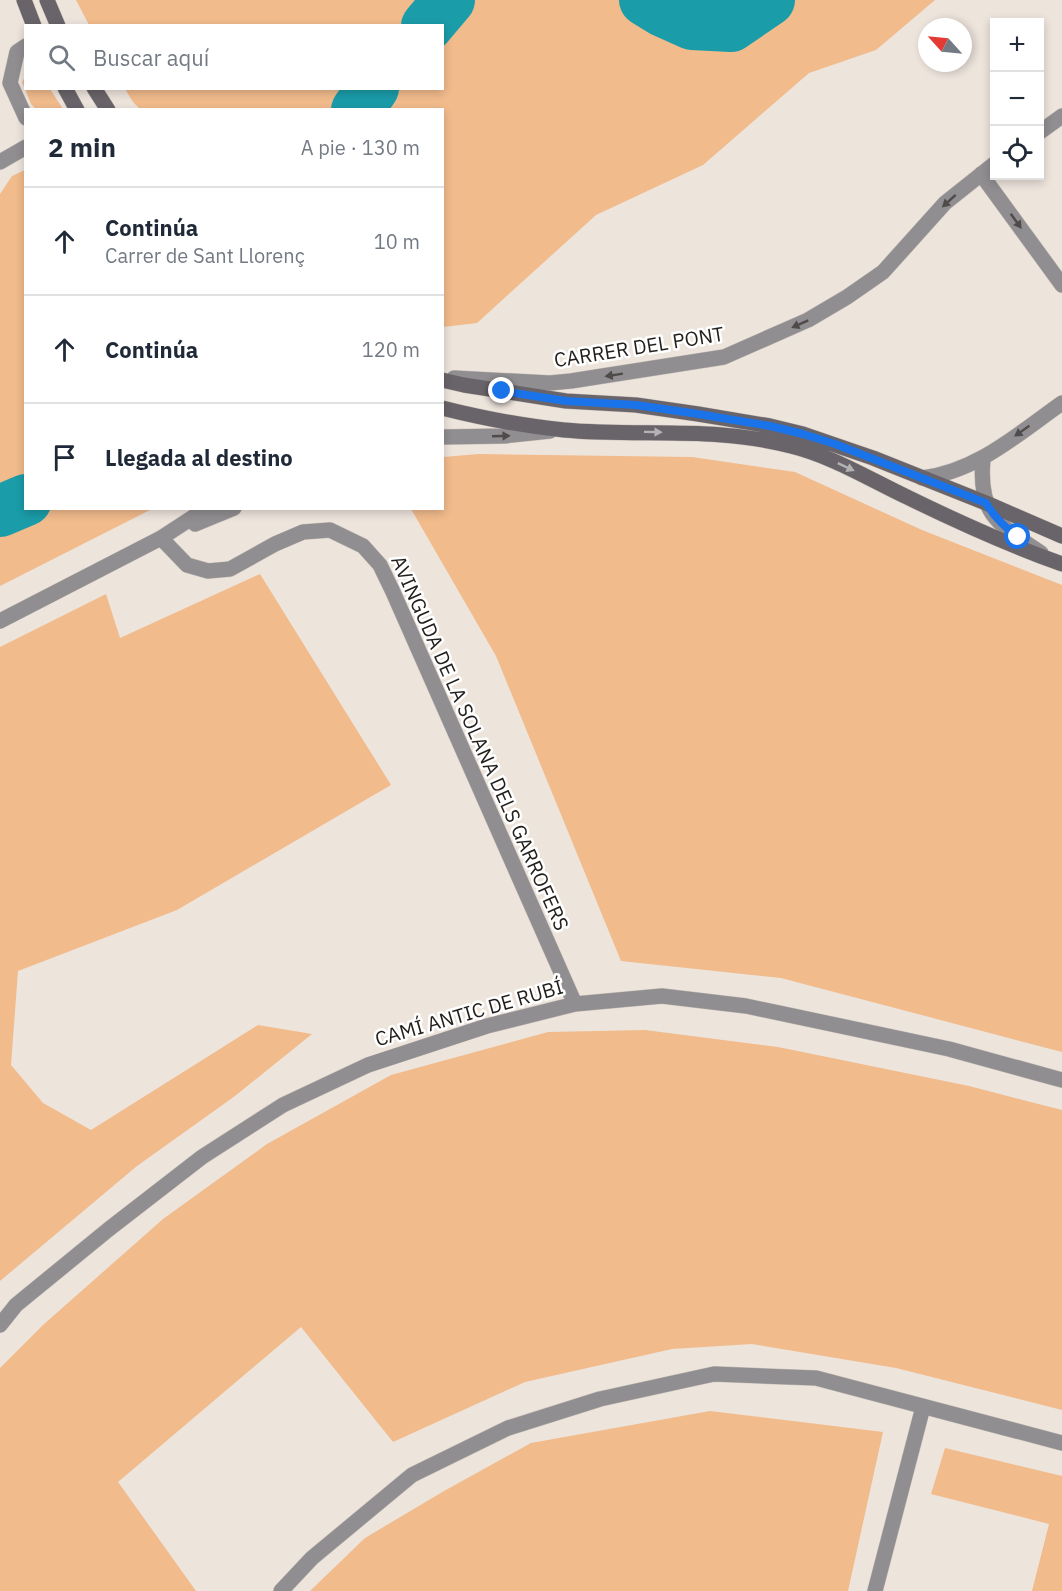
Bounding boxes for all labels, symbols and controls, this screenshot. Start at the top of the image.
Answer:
north arrow [918,18,972,72]
map controls [990,18,1044,180]
button: + [990,18,1044,72]
search box [24,24,444,90]
icon: search [45,41,78,74]
text: Buscar aquí [93,43,209,72]
button: − [990,72,1044,126]
button: locate [990,126,1044,180]
text: 2 min [48,130,116,164]
text: A pie · 130 m [301,134,420,161]
one-way arrow [942,194,957,207]
text: Continúa [105,213,198,242]
one-way arrow [1009,214,1021,229]
icon: ahead [48,225,81,258]
text: 10 m [374,228,420,255]
text: Carrer de Sant Llorenç [105,242,305,269]
one-way arrow [792,319,809,328]
street label: CARRER DEL PONT [552,320,726,373]
icon: ahead [48,333,81,366]
text: Continúa [105,335,198,364]
text: 120 m [362,336,420,363]
one-way arrow [604,370,623,379]
route end [488,377,514,403]
one-way arrow [1015,425,1031,437]
one-way arrow [643,427,662,437]
one-way arrow [491,431,510,440]
icon: arrive [48,441,81,474]
text: Llegada al destino [105,443,293,472]
one-way arrow [837,462,854,471]
route start [1004,523,1030,549]
street label: AVINGUDA DE LA SOLANA DELS GARROFERS [385,551,576,935]
street label: CAMÍ ANTIC DE RUBÍ [372,973,566,1052]

